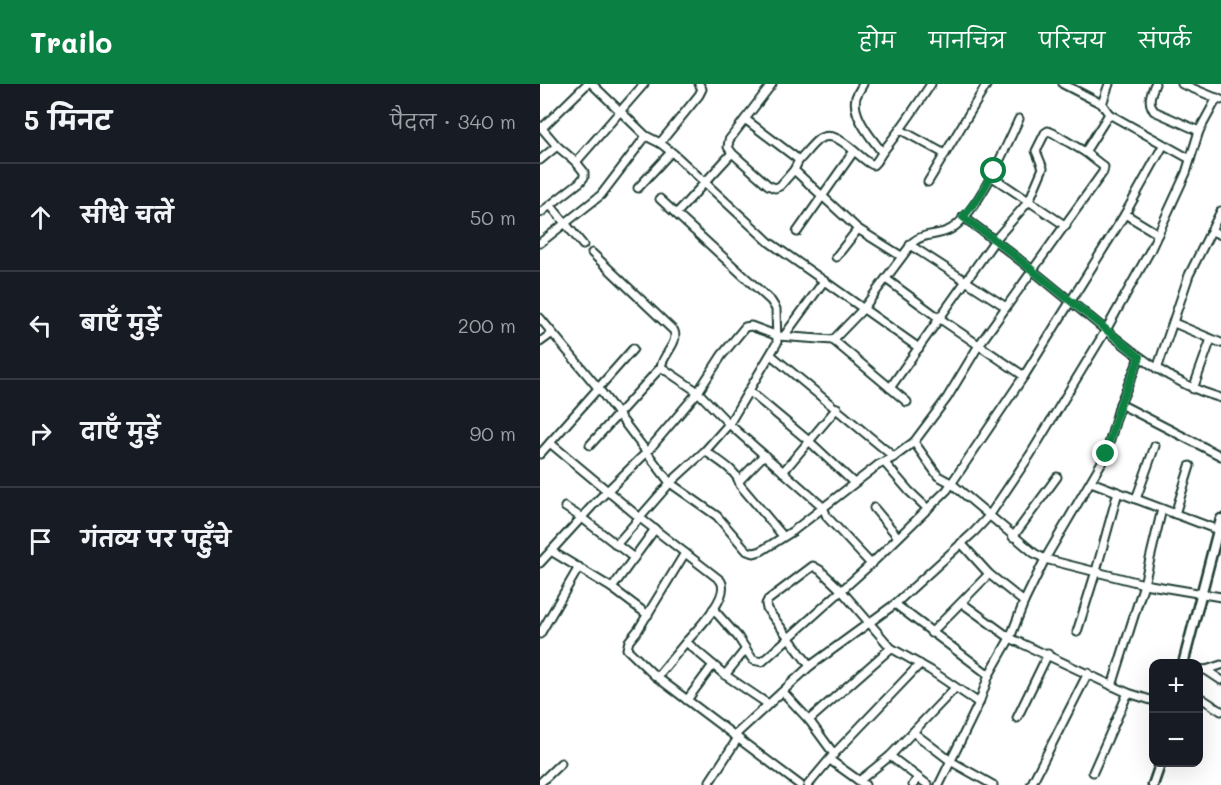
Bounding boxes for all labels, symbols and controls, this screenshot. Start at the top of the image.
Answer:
text: Trailo [30,24,112,60]
text: होम [859,26,896,53]
text: मानचित्र [929,26,1006,53]
text: परिचय [1039,26,1105,53]
text: संपर्क [1138,26,1191,53]
text: 5 मिनट [24,103,112,137]
text: पैदल · 340 m [390,108,516,134]
route start [980,157,1006,183]
text: सीधे चलें [81,200,173,229]
icon: ahead [24,201,57,234]
text: 50 m [470,204,516,230]
text: बाएँ मुड़ें [81,308,161,337]
icon: left [24,309,57,342]
text: 200 m [458,312,516,338]
text: दाएँ मुड़ें [81,416,160,445]
icon: right [24,417,57,450]
text: 90 m [470,420,516,446]
route end [1092,440,1118,466]
text: गंतव्य पर पहुँचे [81,524,231,553]
icon: arrive [24,525,57,558]
map controls [1149,659,1203,767]
button: + [1149,659,1203,713]
button: − [1149,713,1203,767]

